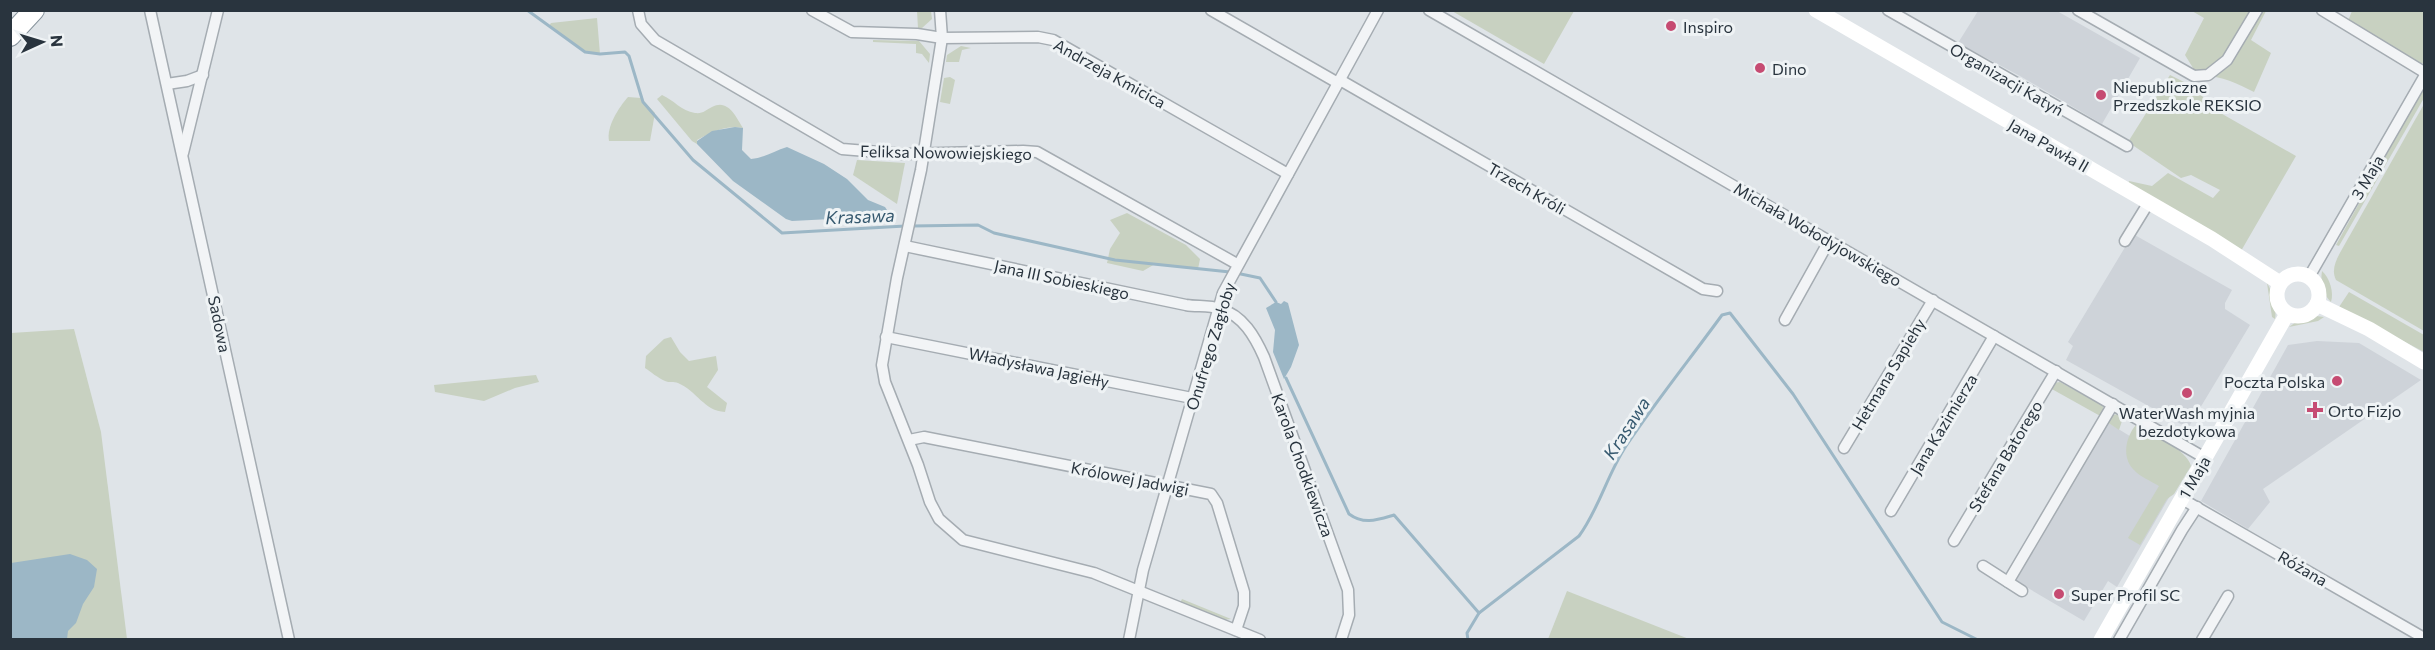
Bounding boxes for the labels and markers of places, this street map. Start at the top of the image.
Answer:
place label: Inspiro [1683,17,1733,36]
marker: Inspiro [1664,19,1678,33]
place label: Dino [1772,59,1807,78]
marker: Dino [1753,61,1767,75]
place label: Niepubliczne Przedszkole REKSIO [2113,77,2262,114]
marker: Niepubliczne Przedszkole REKSIO [2094,88,2108,102]
place label: Poczta Polska [2224,372,2325,391]
marker: Poczta Polska [2330,374,2344,388]
marker: WaterWash myjnia bezdotykowa [2180,386,2194,400]
marker: Orto Fizjo [2306,401,2324,419]
place label: Orto Fizjo [2328,401,2401,420]
place label: WaterWash myjnia bezdotykowa [2119,403,2255,440]
place label: Super Profil SC [2071,585,2180,604]
marker: Super Profil SC [2052,587,2066,601]

